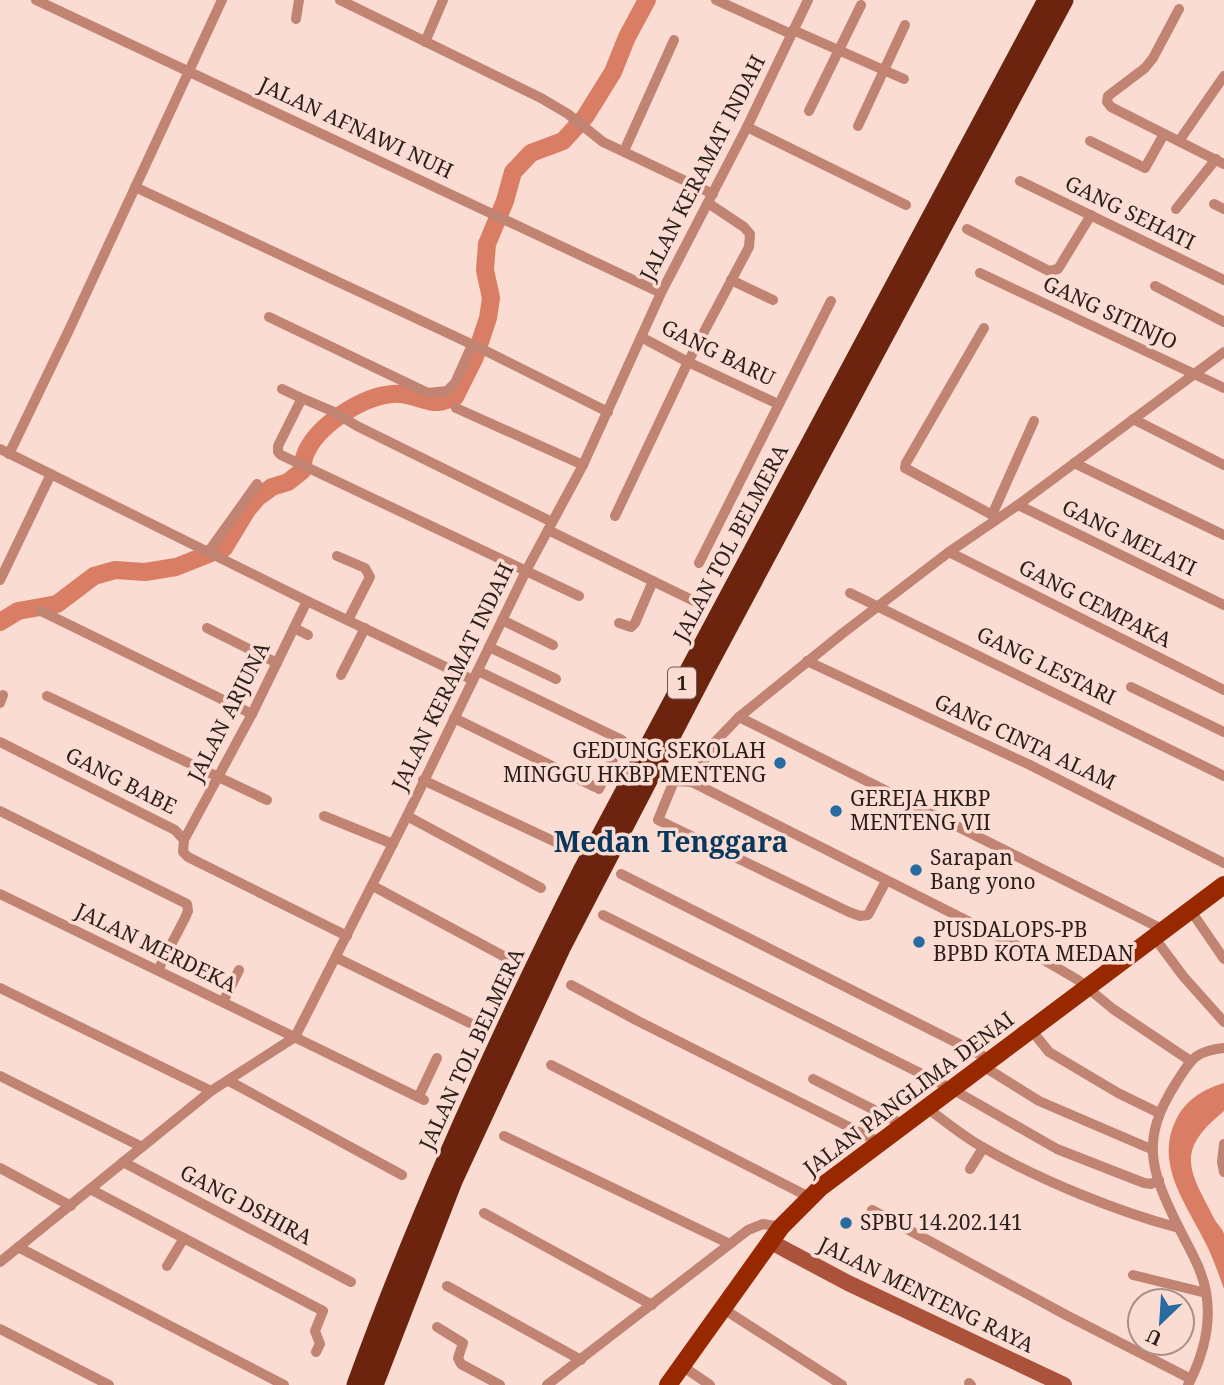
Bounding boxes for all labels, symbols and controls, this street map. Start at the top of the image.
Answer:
street label: JALAN KERAMAT INDAH [633,50,771,286]
street label: JALAN AFNAWI NUH [254,69,458,184]
street label: GANG SEHATI [1061,168,1200,256]
street label: GANG SITINJO [1039,269,1182,355]
street label: GANG BARU [657,313,780,392]
street label: JALAN TOL BELMERA [666,439,794,647]
street label: GANG MELATI [1058,492,1201,582]
street label: GANG CEMPAKA [1014,553,1177,654]
street label: JALAN KERAMAT INDAH [384,558,519,796]
street label: GANG LESTARI [972,619,1121,711]
street label: JALAN ARJUNA [180,637,276,787]
road number: 1 [668,668,696,698]
street label: GANG CINTA ALAM [930,687,1121,795]
place label: GEDUNG SEKOLAH MINGGU HKBP MENTENG [503,736,766,788]
street label: GANG BABE [61,740,182,820]
marker: GEDUNG SEKOLAH MINGGU HKBP MENTENG [772,755,788,771]
place label: GEREJA HKBP MENTENG VII [850,784,991,836]
marker: GEREJA HKBP MENTENG VII [828,803,844,819]
district label: Medan Tenggara [554,822,788,860]
place label: Sarapan Bang yono [930,843,1036,895]
marker: Sarapan Bang yono [908,862,924,878]
street label: JALAN MERDEKA [70,895,242,998]
place label: PUSDALOPS-PB BPBD KOTA MEDAN [933,915,1134,967]
marker: PUSDALOPS-PB BPBD KOTA MEDAN [911,934,927,950]
street label: JALAN TOL BELMERA [412,943,530,1155]
street label: JALAN PANGLIMA DENAI [797,1005,1019,1182]
street label: GANG DSHIRA [175,1158,318,1251]
place label: SPBU 14.202.141 [860,1208,1023,1236]
marker: SPBU 14.202.141 [838,1215,854,1231]
street label: JALAN MENTENG RAYA [813,1229,1039,1359]
north arrow [1126,1287,1196,1357]
text: U [1142,1323,1166,1352]

